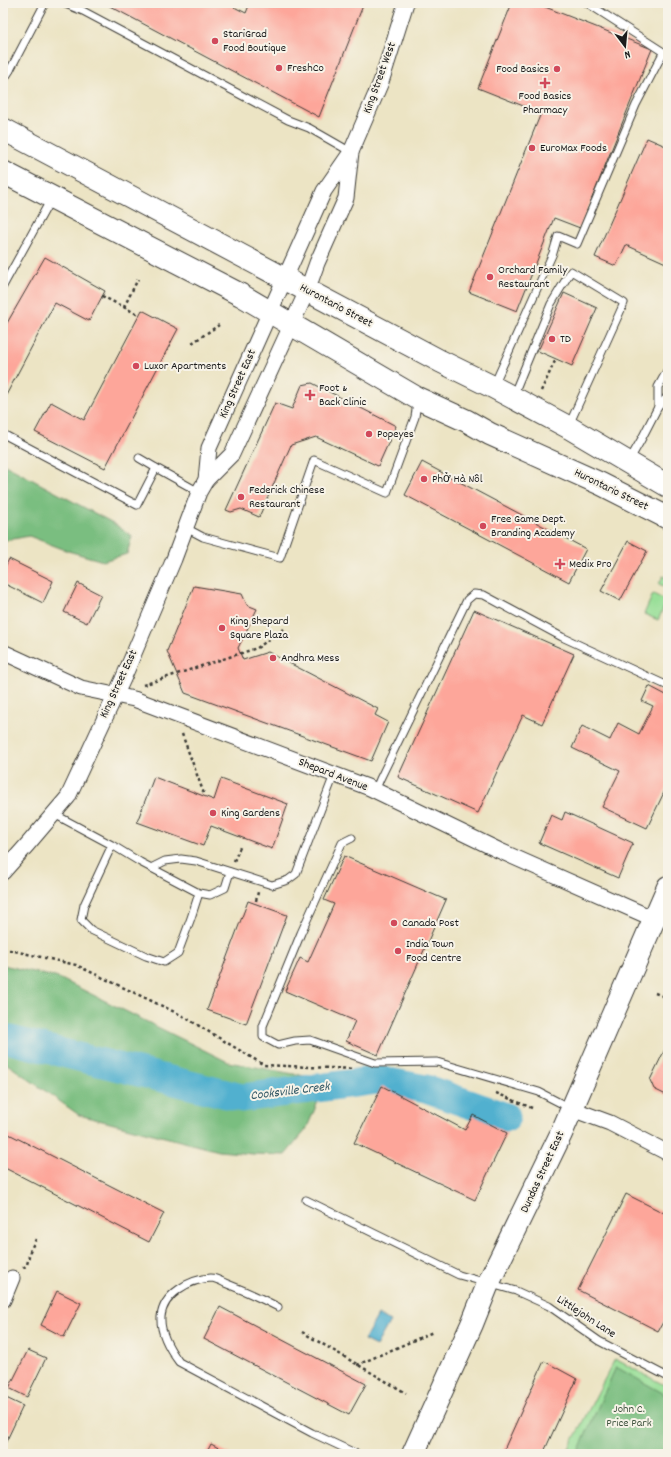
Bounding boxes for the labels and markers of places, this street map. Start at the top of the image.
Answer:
place label: StariGrad Food Boutique [223,26,286,57]
marker: StariGrad Food Boutique [210,36,220,46]
place label: FreshCo [287,60,324,77]
place label: Food Basics [496,61,549,78]
marker: FreshCo [274,63,284,73]
marker: Food Basics [552,64,562,74]
marker: Food Basics Pharmacy [540,78,550,88]
place label: Food Basics Pharmacy [519,88,571,119]
place label: EuroMax Foods [540,140,607,157]
marker: EuroMax Foods [527,143,537,153]
place label: Orchard Family Restaurant [498,262,568,293]
marker: Orchard Family Restaurant [485,272,495,282]
place label: TD [560,331,571,348]
marker: TD [547,334,557,344]
place label: Luxor Apartments [144,358,226,375]
marker: Luxor Apartments [131,361,141,371]
place label: Foot & Back Clinic [319,380,367,411]
marker: Foot & Back Clinic [304,389,316,401]
place label: Popeyes [377,426,414,443]
marker: Popeyes [364,429,374,439]
place label: Phở Hà Nôl [432,471,483,488]
marker: Phở Hà Nôl [419,474,429,484]
place label: Federick Chinese Restaurant [249,482,324,513]
marker: Federick Chinese Restaurant [236,492,246,502]
place label: Free Game Dept. Branding Academy [491,511,576,542]
marker: Free Game Dept. Branding Academy [478,521,488,531]
place label: Medix Pro [569,556,612,573]
marker: Medix Pro [554,558,566,570]
place label: King Shepard Square Plaza [230,613,289,644]
marker: King Shepard Square Plaza [217,623,227,633]
place label: Andhra Mess [281,650,339,667]
marker: Andhra Mess [268,653,278,663]
place label: King Gardens [221,805,280,822]
marker: King Gardens [208,808,218,818]
place label: Canada Post [402,915,460,932]
marker: Canada Post [389,918,399,928]
place label: India Town Food Centre [406,936,461,967]
marker: India Town Food Centre [393,946,403,956]

